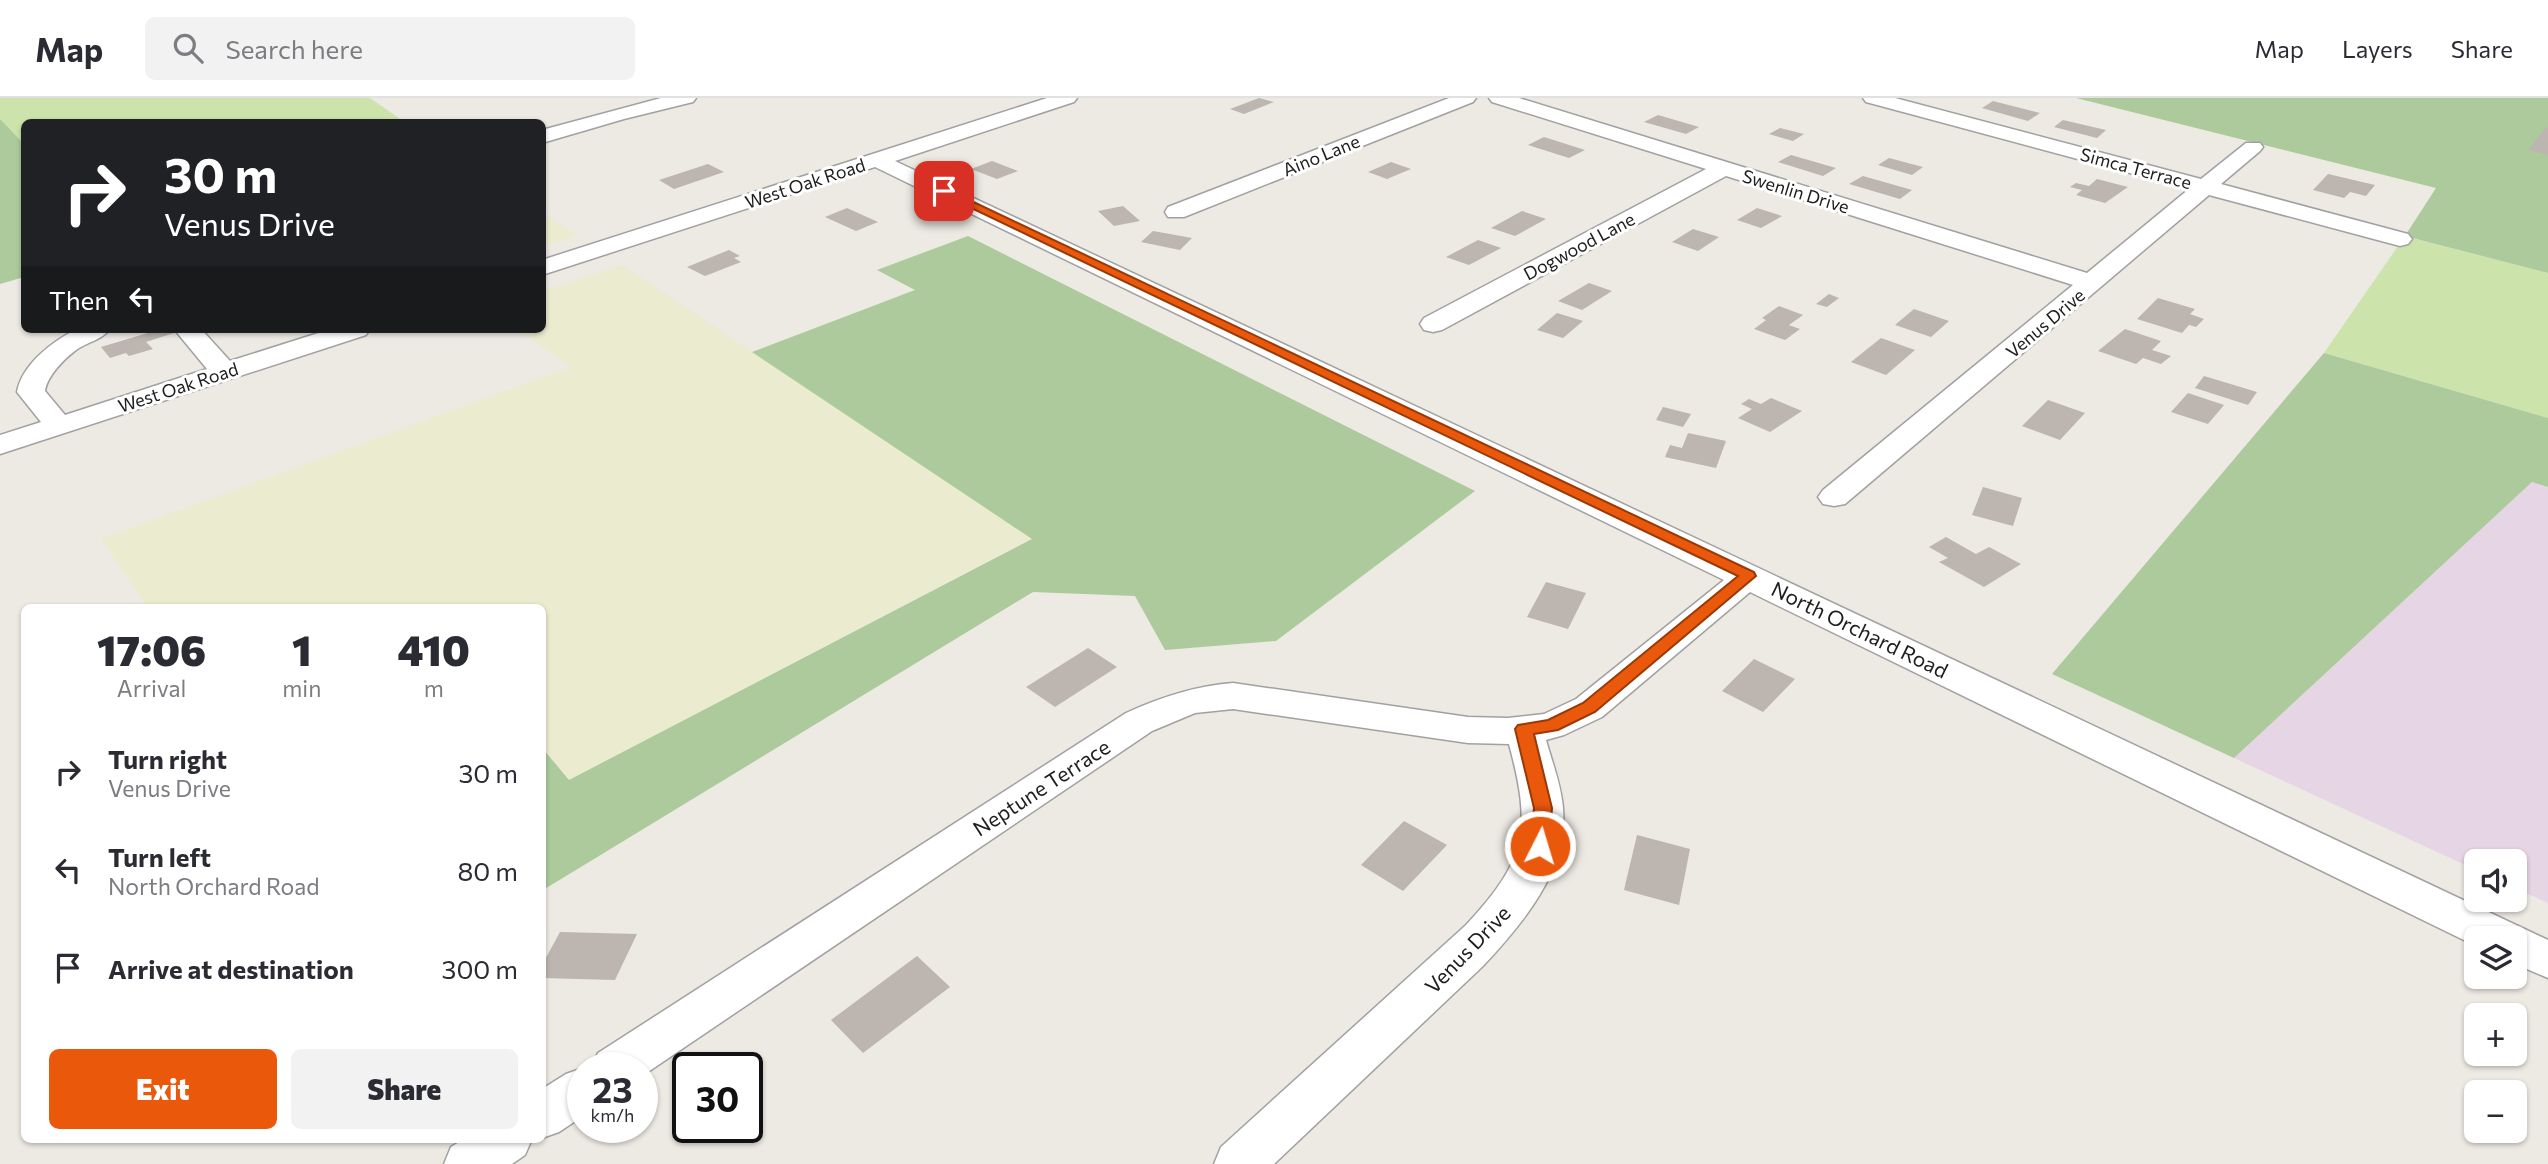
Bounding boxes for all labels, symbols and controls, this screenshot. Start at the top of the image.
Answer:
search box [145,17,635,80]
text: Map [35,28,103,69]
icon: search [169,29,207,67]
text: Search here [225,33,363,64]
text: Map [2255,34,2304,63]
text: Layers [2342,34,2413,63]
text: Share [2451,34,2513,63]
street label: Aino Lane [1279,130,1363,180]
text: 30 m [164,143,277,203]
street label: Simca Terrace [2078,143,2194,193]
icon: right [49,147,140,238]
street label: West Oak Road [742,153,868,213]
pin [914,161,974,221]
street label: Swenlin Drive [1740,164,1852,218]
icon: arrive [925,172,963,210]
text: Venus Drive [164,203,335,243]
street label: Dogwood Lane [1520,207,1638,285]
icon: left [123,280,161,318]
text: Then [49,284,109,315]
street label: Venus Drive [2001,284,2089,362]
street label: West Oak Road [115,357,241,417]
street label: North Orchard Road [1768,575,1952,683]
text: 17:06 [97,623,206,675]
text: 1 [292,623,312,675]
text: 410 [397,623,470,675]
text: Arrival [117,674,186,702]
text: min [282,674,321,702]
text: m [424,674,444,702]
street label: Neptune Terrace [968,733,1114,841]
text: Turn right [108,743,227,774]
icon: right [49,753,87,791]
text: 30 m [459,757,518,788]
text: Venus Drive [108,774,231,802]
position arrow [1503,809,1577,883]
text: Turn left [108,841,211,872]
map controls [2464,849,2527,1143]
button: sound [2464,849,2527,912]
icon: left [49,851,87,889]
text: 80 m [458,855,518,886]
text: North Orchard Road [108,872,320,900]
street label: Venus Drive [1419,900,1515,998]
button: layers [2464,926,2527,989]
icon: arrive [49,949,87,987]
text: Arrive at destination [108,953,354,984]
text: 300 m [442,953,518,984]
button: + [2464,1003,2527,1066]
button: Exit [49,1049,277,1129]
button: Share [291,1049,518,1129]
speed limit sign: 30 [672,1052,763,1143]
text: 23 [592,1067,633,1110]
button: − [2464,1080,2527,1143]
text: km/h [591,1104,634,1126]

